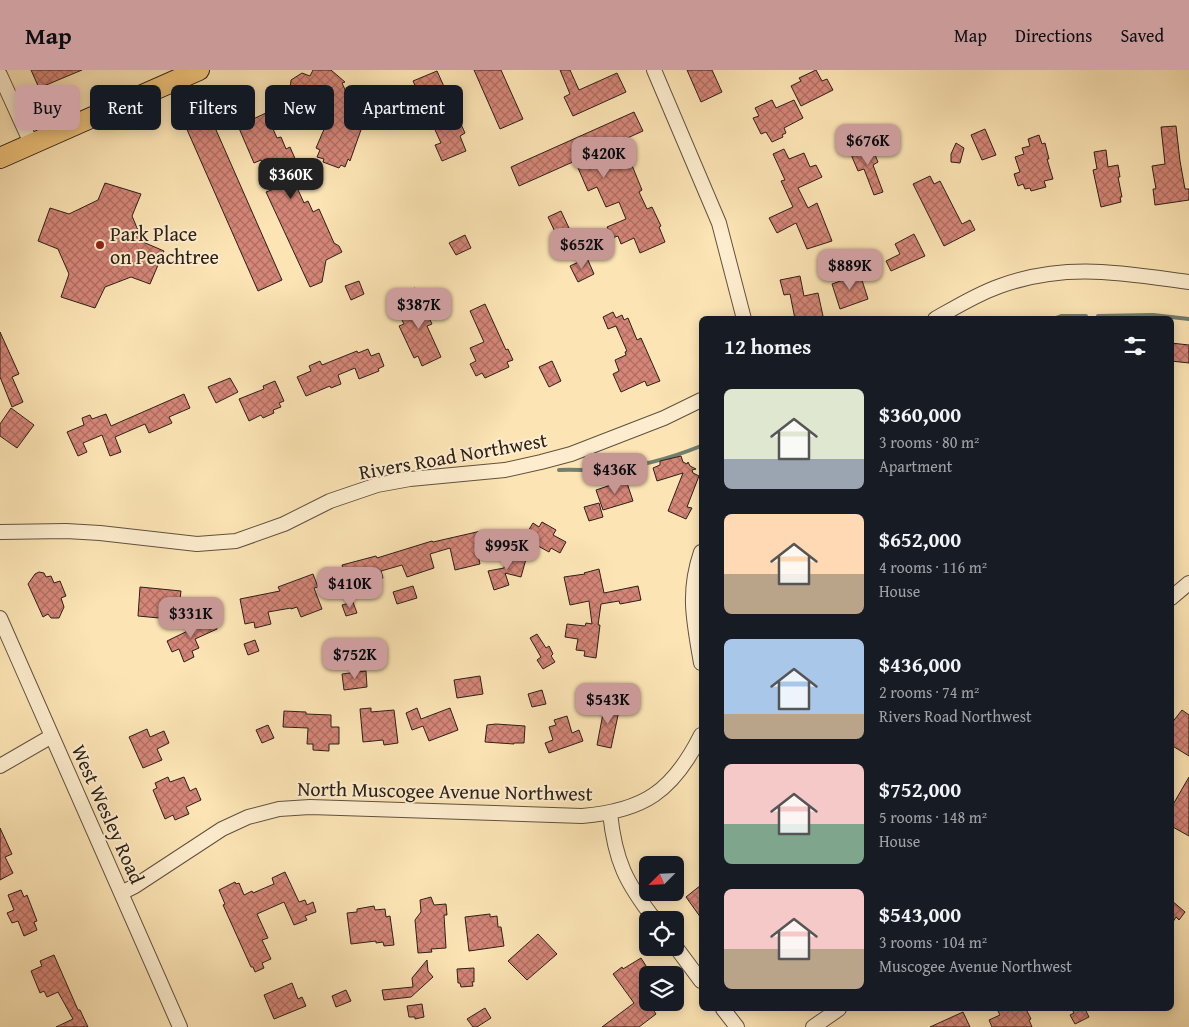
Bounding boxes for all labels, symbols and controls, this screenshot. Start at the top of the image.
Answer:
text: Map [25,18,72,53]
text: Map [954,22,987,49]
text: Directions [1015,22,1092,49]
text: Saved [1120,22,1164,49]
chip: Buy [15,85,80,130]
chip: Rent [90,85,161,130]
chip: Filters [171,85,255,130]
chip: New [265,85,334,130]
chip: Apartment [344,85,463,130]
pin: $676K [833,124,903,166]
text: $676K [846,128,890,152]
pin: $420K [569,136,639,179]
text: $420K [582,141,626,165]
pin: $360K [256,158,326,200]
text: $360K [269,162,313,186]
place label: Park Place on Peachtree [110,219,219,271]
pin: $652K [547,228,617,270]
text: $652K [560,232,604,256]
marker: Park Place on Peachtree [94,239,106,251]
pin: $889K [815,248,885,291]
text: $889K [828,253,872,277]
pin: $387K [384,288,454,330]
text: $387K [397,292,441,316]
text: 12 homes [724,331,811,362]
icon: filters [1121,332,1149,360]
text: $360,000 [879,399,961,430]
icon: home [764,409,824,469]
street label: Rivers Road Northwest [356,425,549,486]
text: 3 rooms · 80 m² [879,430,979,454]
pin: $436K [580,452,650,495]
text: Apartment [879,454,952,478]
text: $436K [593,457,637,481]
text: $652,000 [879,524,961,555]
pin: $995K [472,528,542,571]
text: $995K [485,533,529,557]
icon: home [764,534,824,594]
text: 4 rooms · 116 m² [879,555,987,579]
pin: $410K [315,566,385,609]
text: $410K [328,571,372,595]
text: House [879,579,920,603]
pin: $331K [156,596,226,639]
text: $331K [169,601,213,625]
pin: $752K [320,638,390,680]
text: $752K [333,642,377,666]
text: $436,000 [879,649,961,680]
icon: home [764,659,824,719]
text: 2 rooms · 74 m² [879,680,979,704]
pin: $543K [573,682,643,725]
text: $543K [586,687,630,711]
text: Rivers Road Northwest [879,704,1032,728]
street label: West Wesley Road [65,739,152,888]
street label: North Muscogee Avenue Northwest [297,773,593,808]
text: $752,000 [879,774,961,805]
icon: home [764,784,824,844]
text: 5 rooms · 148 m² [879,805,987,829]
text: House [879,829,920,853]
north arrow [639,856,684,901]
map controls [639,856,684,1011]
text: $543,000 [879,899,961,930]
icon: home [764,909,824,969]
button: locate [639,911,684,956]
text: 3 rooms · 104 m² [879,930,987,954]
text: Muscogee Avenue Northwest [879,954,1072,978]
button: layers [639,966,684,1011]

